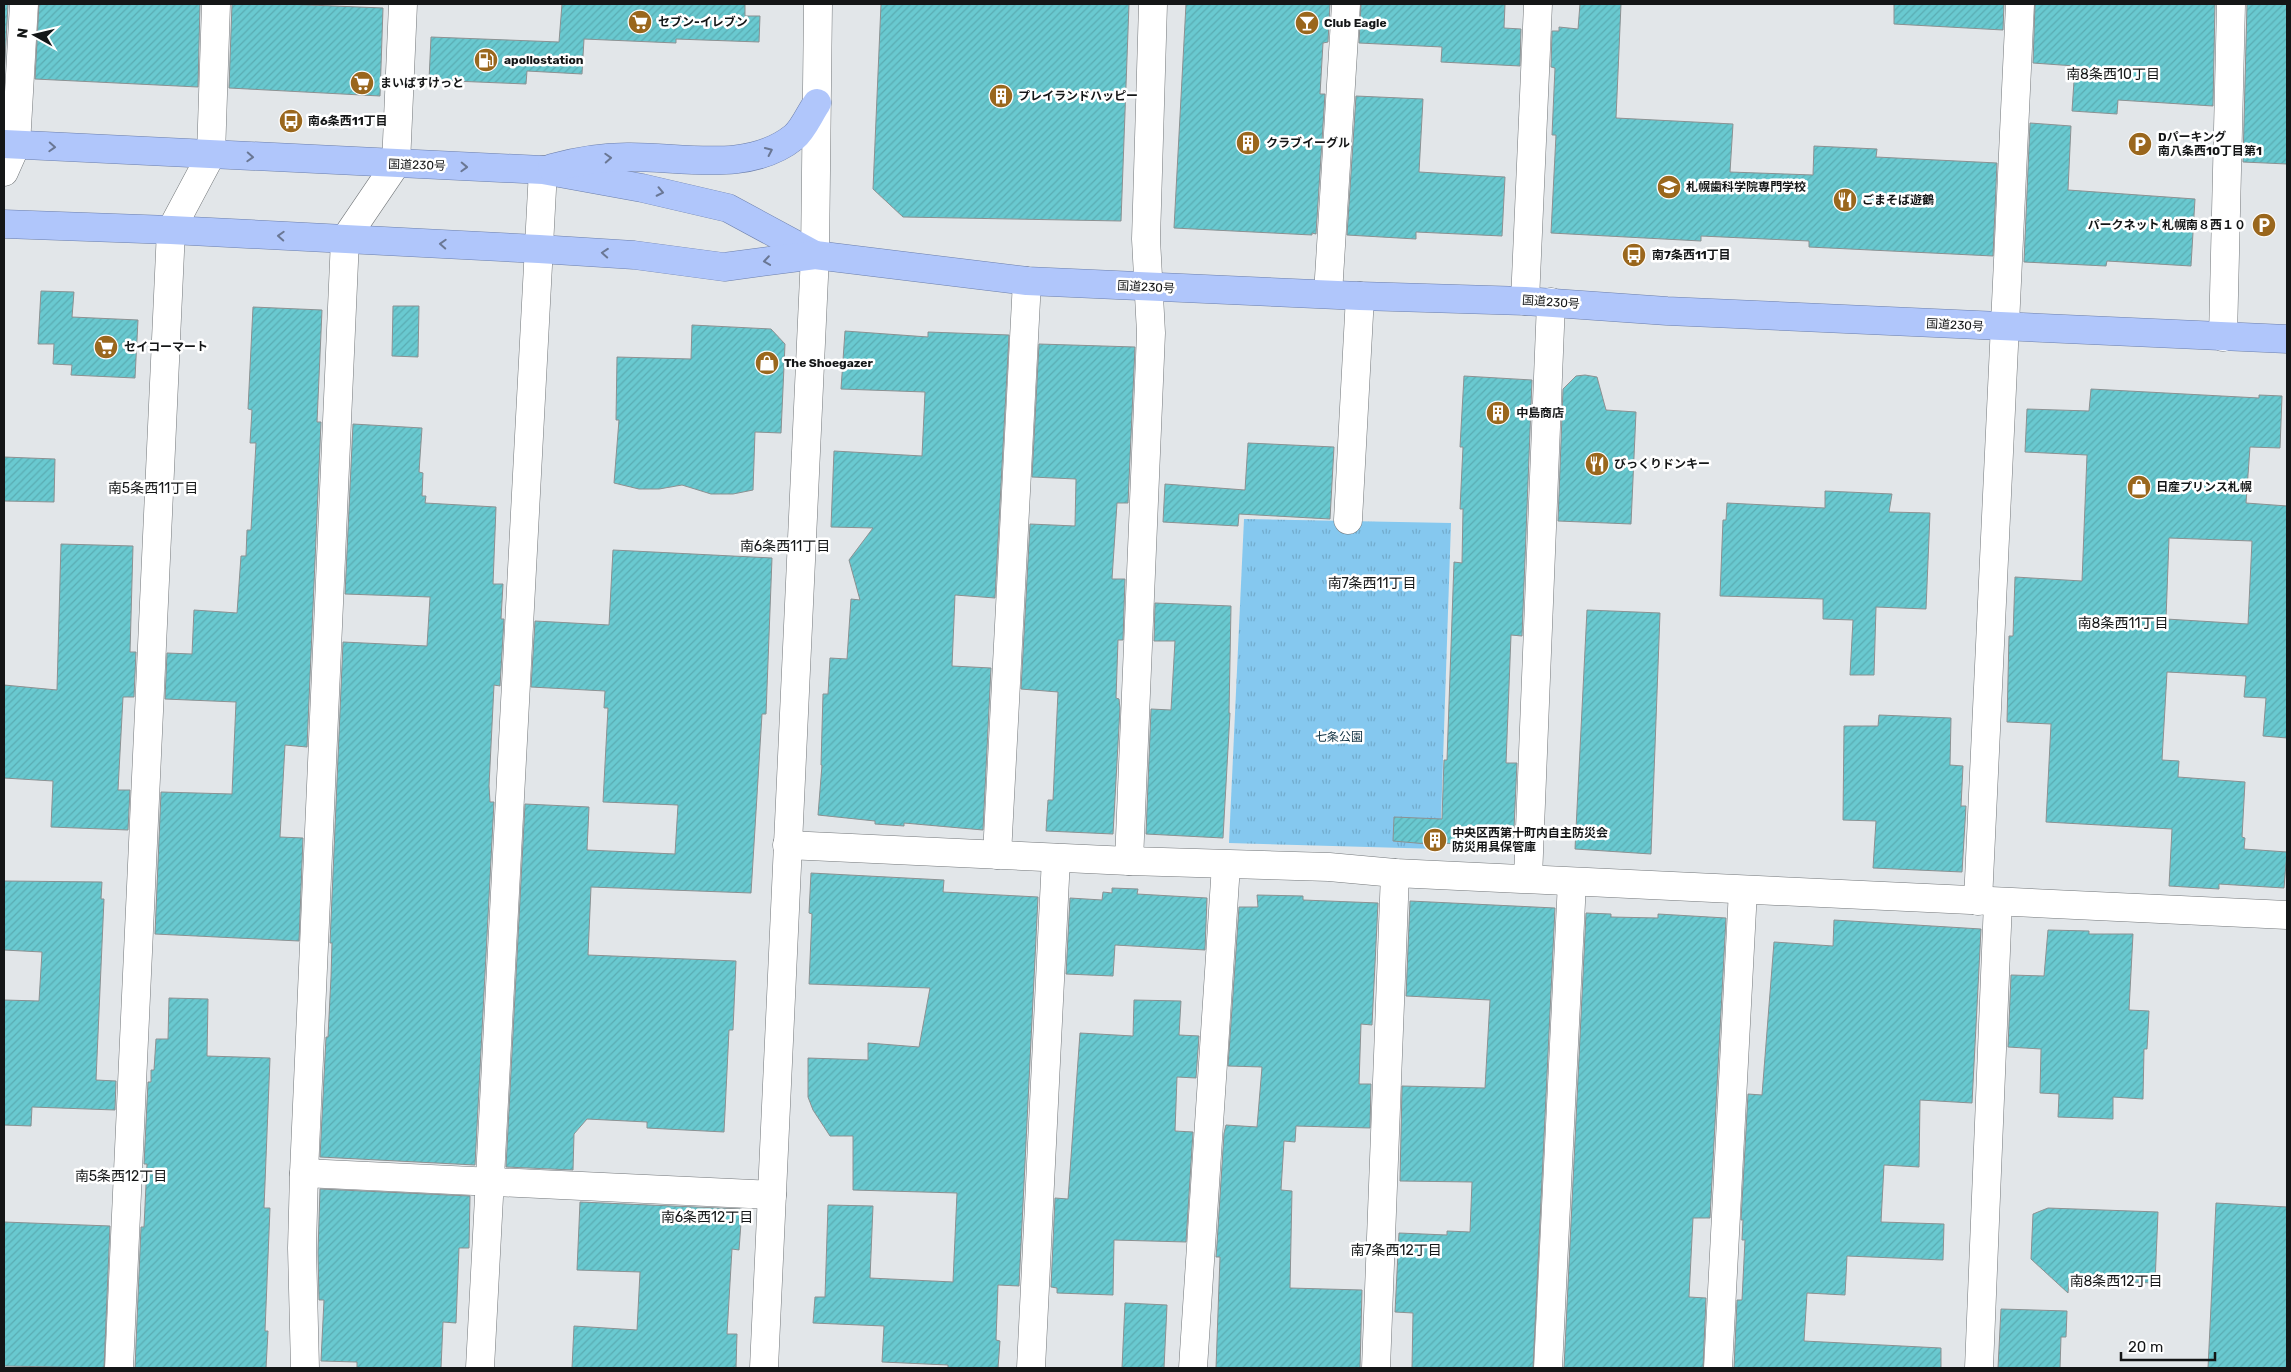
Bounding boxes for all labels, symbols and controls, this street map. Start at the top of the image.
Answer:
supermarket icon: セブン-イレブン [627,9,653,35]
north arrow [10,10,60,60]
bar icon: Club Eagle [1294,10,1320,36]
place label: セブン-イレブン [658,15,748,29]
place label: Club Eagle [1324,16,1387,30]
text: N [14,27,32,39]
fuel station icon: apollostation [473,47,499,73]
place label: apollostation [504,53,584,67]
district label: 南8条西10丁目 [2066,66,2160,83]
supermarket icon: まいばすけっと [349,70,375,96]
place label: まいばすけっと [380,76,464,90]
building icon: プレイランドハッピー [988,83,1014,109]
place label: プレイランドハッピー [1018,89,1138,103]
bus stop icon: 南6条西11丁目 [278,108,304,134]
place label: 南6条西11丁目 [308,114,388,128]
building icon: クラブイーグル [1235,130,1261,156]
place label: Dパーキング 南八条西10丁目第1 [2158,130,2262,158]
parking icon: Dパーキング 南八条西10丁目第1 [2127,131,2153,157]
place label: クラブイーグル [1266,136,1350,150]
one-way arrow [49,141,57,152]
one-way arrow [764,147,773,157]
one-way arrow [246,151,254,162]
one-way arrow [604,153,612,163]
street label: 国道230号 [388,157,446,173]
one-way arrow [461,162,469,172]
school or university icon: 札幌歯科学院専門学校 [1656,174,1682,200]
place label: 札幌歯科学院専門学校 [1686,180,1806,194]
one-way arrow [655,187,664,197]
restaurant icon: ごまそば遊鶴 [1832,187,1858,213]
place label: ごまそば遊鶴 [1862,193,1934,207]
parking icon: パークネット 札幌南８西１０ [2251,212,2277,238]
place label: パークネット 札幌南８西１０ [2087,218,2246,232]
one-way arrow [276,230,284,241]
one-way arrow [439,238,447,249]
bus stop icon: 南7条西11丁目 [1621,242,1647,268]
one-way arrow [601,248,609,259]
place label: 南7条西11丁目 [1652,248,1731,262]
one-way arrow [762,256,771,266]
street label: 国道230号 [1117,278,1175,296]
street label: 国道230号 [1522,293,1580,311]
street label: 国道230号 [1926,316,1984,334]
supermarket icon: セイコーマート [93,334,119,360]
place label: セイコーマート [124,340,208,354]
shop icon: The Shoegazer [754,350,780,376]
place label: The Shoegazer [784,356,873,370]
building icon: 中島商店 [1485,400,1511,426]
place label: 中島商店 [1516,406,1564,420]
restaurant icon: びっくりドンキー [1584,451,1610,477]
place label: びっくりドンキー [1614,457,1710,471]
shop icon: 日産プリンス札幌 [2126,474,2152,500]
district label: 南5条西11丁目 [108,480,198,497]
place label: 日産プリンス札幌 [2156,480,2252,494]
district label: 南6条西11丁目 [740,538,830,555]
district label: 南7条西11丁目 [1327,575,1417,592]
district label: 南8条西11丁目 [2078,615,2168,632]
park label: 七条公園 [1315,730,1363,744]
place label: 中央区西第十町内自主防災会 防災用具保管庫 [1452,826,1608,854]
building icon: 中央区西第十町内自主防災会 防災用具保管庫 [1422,827,1448,853]
district label: 南5条西12丁目 [75,1168,167,1185]
district label: 南6条西12丁目 [661,1209,753,1226]
district label: 南7条西12丁目 [1350,1242,1442,1259]
district label: 南8条西12丁目 [2069,1273,2163,1290]
scale bar [2121,1330,2215,1362]
text: 20 m [2128,1338,2163,1356]

